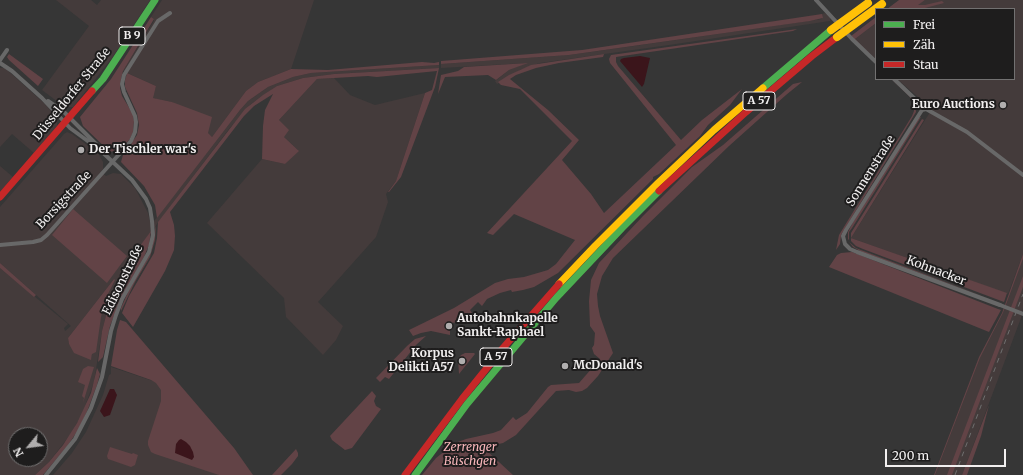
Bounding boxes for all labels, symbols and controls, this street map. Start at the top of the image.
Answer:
legend [875,8,1015,80]
text: Frei [913,17,935,32]
road number: B 9 [119,27,145,45]
text: Zäh [913,37,935,52]
street label: Düsseldorfer Straße [30,45,114,143]
text: Stau [913,57,939,72]
road number: A 57 [743,92,775,110]
place label: Euro Auctions [912,98,995,112]
marker: Euro Auctions [998,100,1008,110]
street label: Sonnenstraße [843,133,899,209]
place label: Der Tischler war's [89,143,197,157]
marker: Der Tischler war's [76,145,86,155]
street label: Borsigstraße [34,168,94,232]
street label: Edisonstraße [100,243,146,317]
street label: Kohnacker [904,253,968,289]
place label: Autobahnkapelle Sankt-Raphael [457,312,558,340]
marker: Autobahnkapelle Sankt-Raphael [444,321,454,331]
place label: Korpus Delikti A57 [389,347,454,375]
road number: A 57 [480,348,512,366]
marker: Korpus Delikti A57 [457,356,467,366]
place label: McDonald's [573,359,642,373]
marker: McDonald's [560,361,570,371]
north arrow [8,427,48,467]
park label: Zerrenger Büschgen [443,441,497,469]
scale bar [887,441,1008,467]
text: N [10,445,27,460]
text: 200 m [892,448,929,463]

